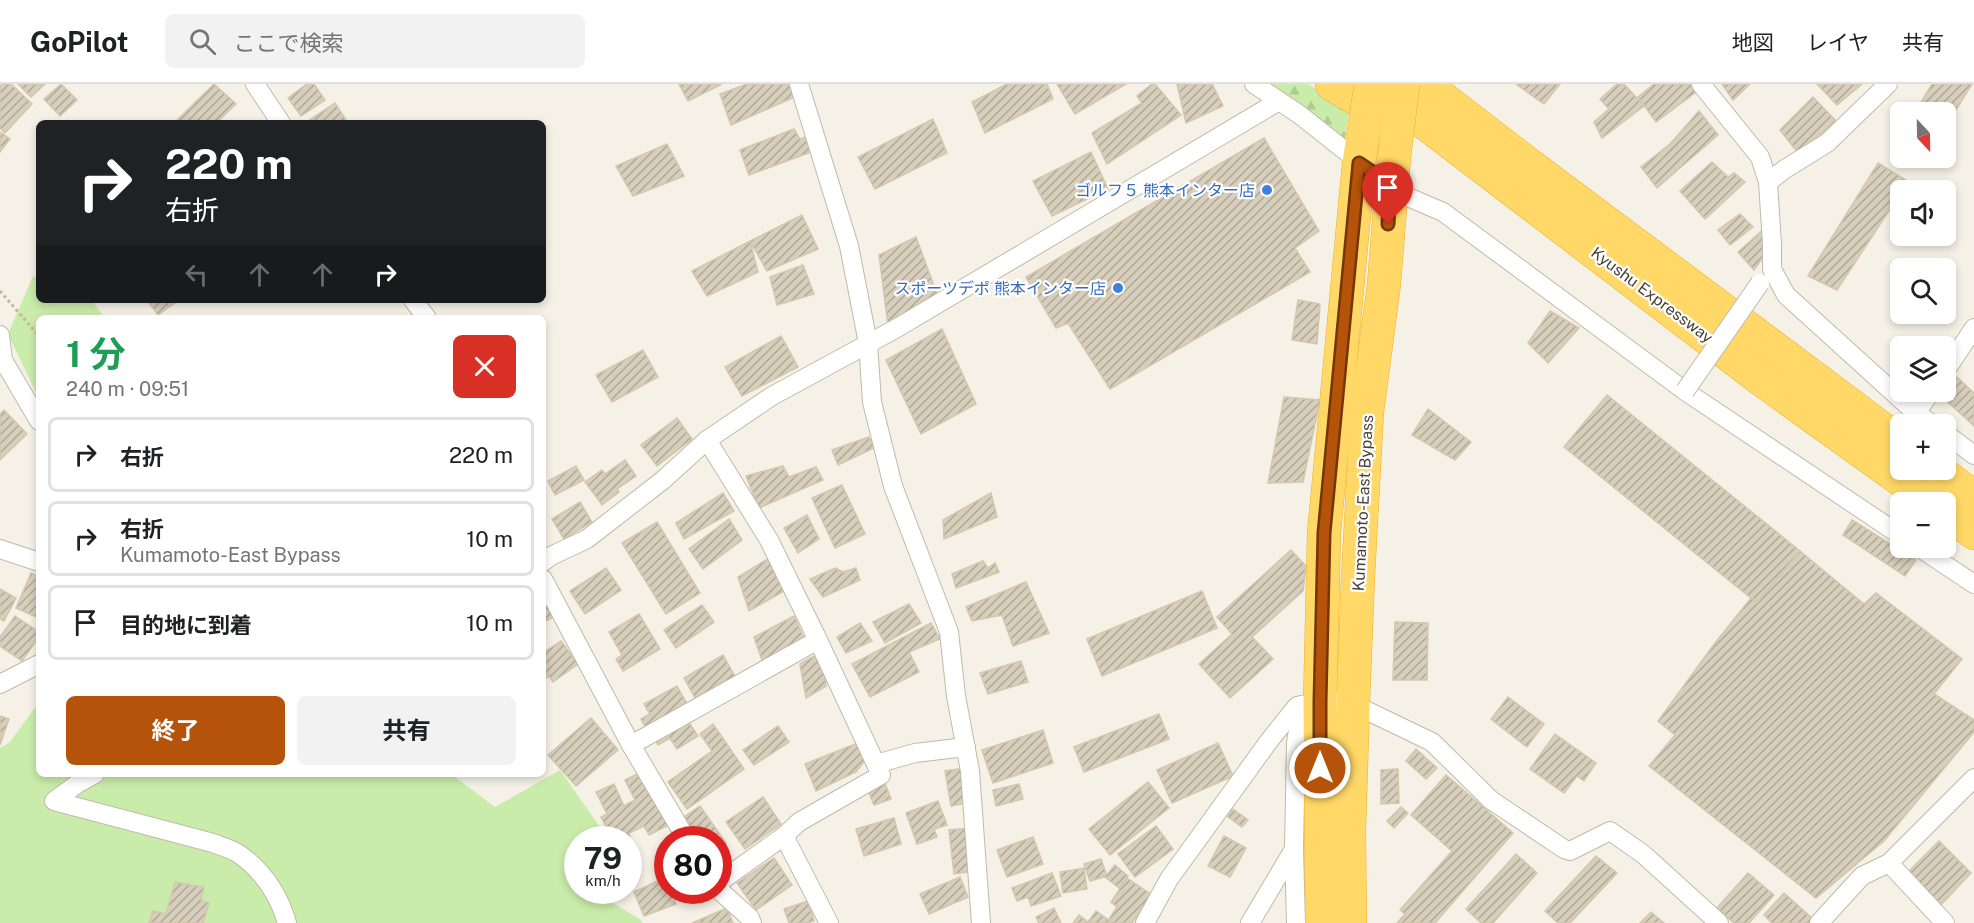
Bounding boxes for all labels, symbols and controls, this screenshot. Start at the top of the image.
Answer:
search box [165,14,585,68]
text: GoPilot [30,25,129,58]
icon: search [186,25,219,58]
text: ここで検索 [234,30,344,56]
text: 地図 [1732,30,1774,55]
text: レイヤ [1807,30,1869,55]
text: 共有 [1902,30,1944,55]
north arrow [1890,102,1956,168]
map controls [1890,102,1956,558]
text: 220 m [165,139,293,188]
icon: right [66,144,144,222]
pin [1362,162,1413,224]
icon: arrive [1371,171,1404,204]
button: sound [1890,180,1956,246]
place label: ゴルフ５ 熊本インター店 [1075,181,1255,200]
marker: ゴルフ５ 熊本インター店 [1260,183,1274,197]
text: 右折 [165,194,219,226]
street label: Kyushu Expressway [1587,243,1717,347]
icon: left [180,258,213,291]
icon: ahead [243,258,276,291]
icon: ahead [306,258,339,291]
icon: right [369,258,402,291]
button: search [1890,258,1956,324]
place label: スポーツデポ 熊本インター店 [894,279,1106,298]
marker: スポーツデポ 熊本インター店 [1111,281,1125,295]
text: 1 分 [66,333,126,375]
button: close [453,335,516,398]
button: layers [1890,336,1956,402]
text: 240 m · 09:51 [66,377,189,401]
street label: Kumamoto-East Bypass [1349,414,1377,592]
button: + [1890,414,1956,480]
icon: right [69,438,102,471]
text: 220 m [449,442,513,468]
text: 右折 [120,444,164,470]
button: − [1890,492,1956,558]
text: 右折 [120,516,164,542]
icon: right [69,522,102,555]
text: 10 m [466,526,513,552]
text: Kumamoto-East Bypass [120,543,341,567]
icon: arrive [69,606,102,639]
text: 10 m [466,610,513,636]
text: 目的地に到着 [120,612,252,638]
button: 終了 [66,696,285,765]
button: 共有 [297,696,516,765]
position arrow [1288,736,1352,800]
speed limit sign: 80 [654,826,732,904]
text: 79 [584,840,622,876]
text: km/h [585,872,621,889]

